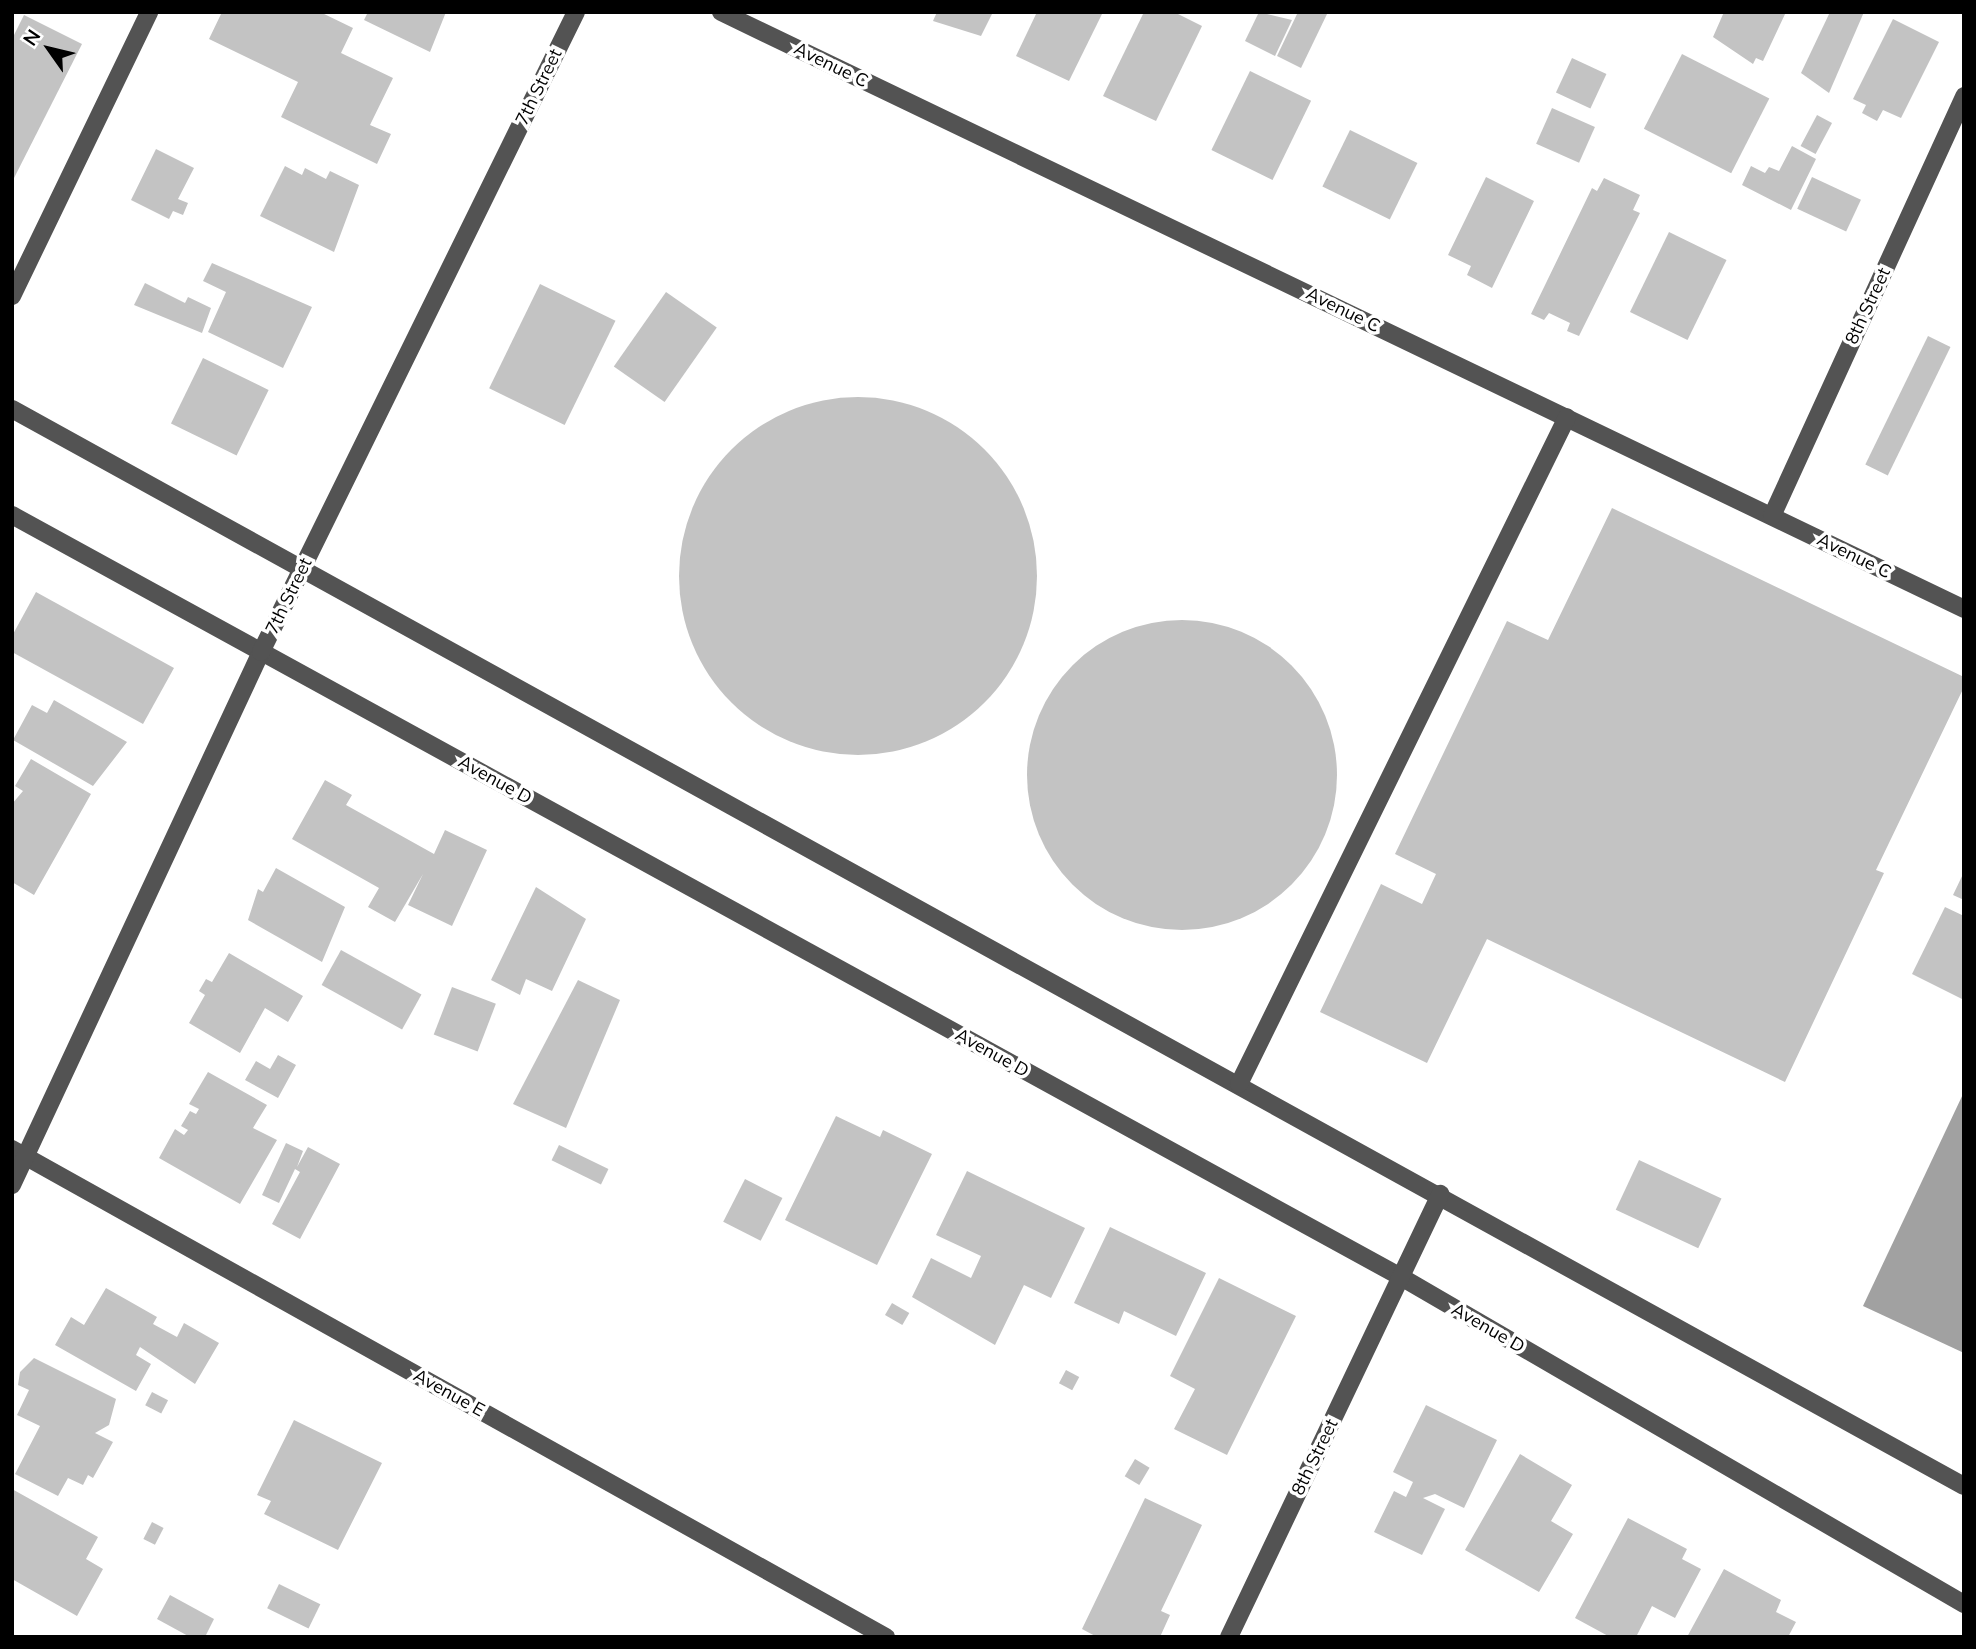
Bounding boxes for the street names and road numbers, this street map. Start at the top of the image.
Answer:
street label: Avenue C [790,38,872,92]
street label: 7th Street [511,45,567,129]
street label: 8th Street [1841,264,1895,348]
street label: Avenue C [1302,283,1384,337]
street label: Avenue C [1813,529,1895,583]
street label: 7th Street [261,554,317,638]
street label: Avenue D [454,751,536,809]
street label: Avenue D [951,1024,1033,1082]
street label: Avenue D [1448,1298,1528,1358]
street label: Avenue E [410,1365,488,1421]
street label: 8th Street [1287,1415,1343,1499]

